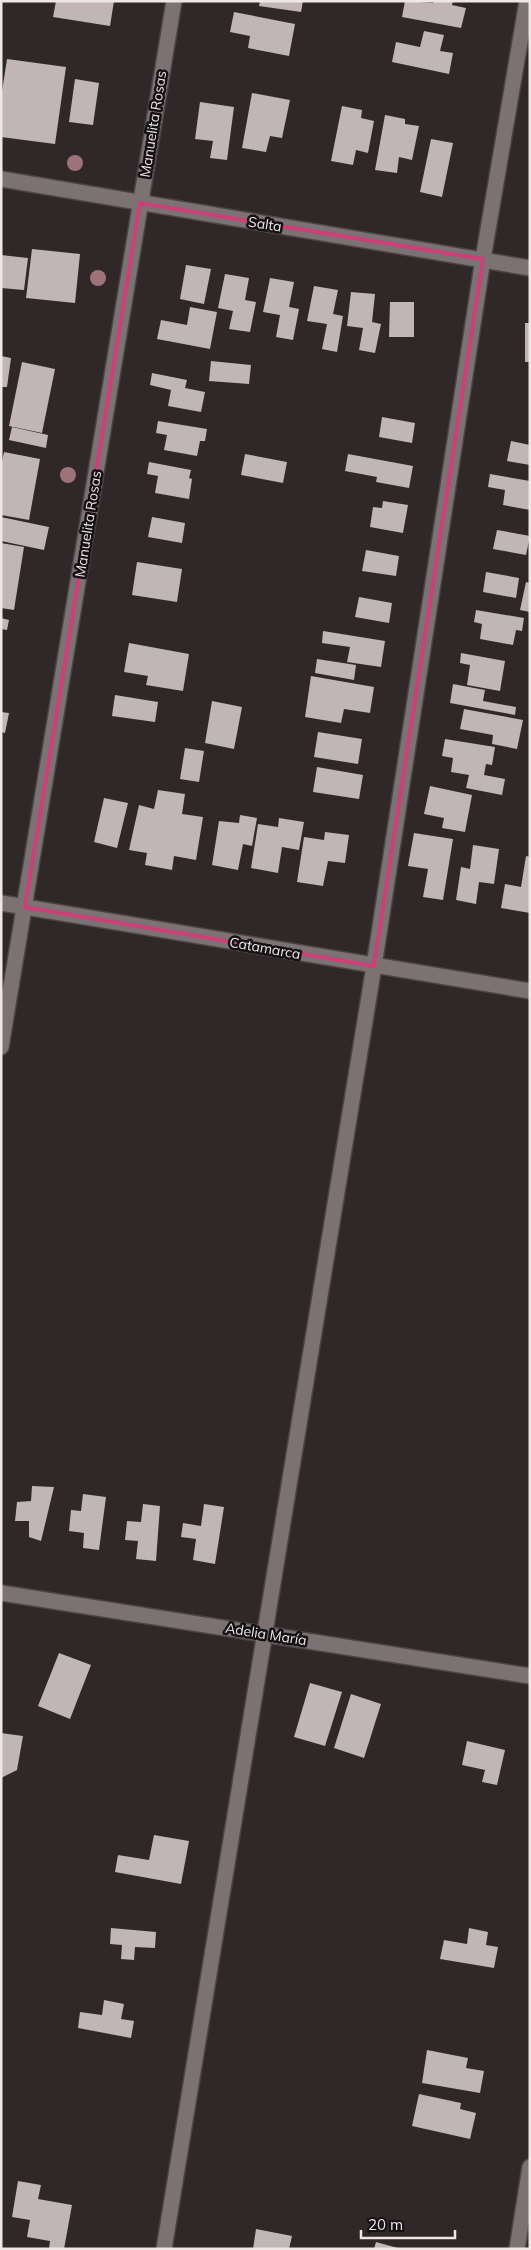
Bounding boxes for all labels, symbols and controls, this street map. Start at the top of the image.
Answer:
street label: Manuelita Rosas [136,69,170,179]
street label: Salta [247,212,283,236]
street label: Manuelita Rosas [71,469,105,579]
street label: Catamarca [228,933,302,963]
street label: Adelia María [224,1619,308,1649]
scale bar [361,2208,455,2240]
text: 20 m [368,2215,403,2234]

